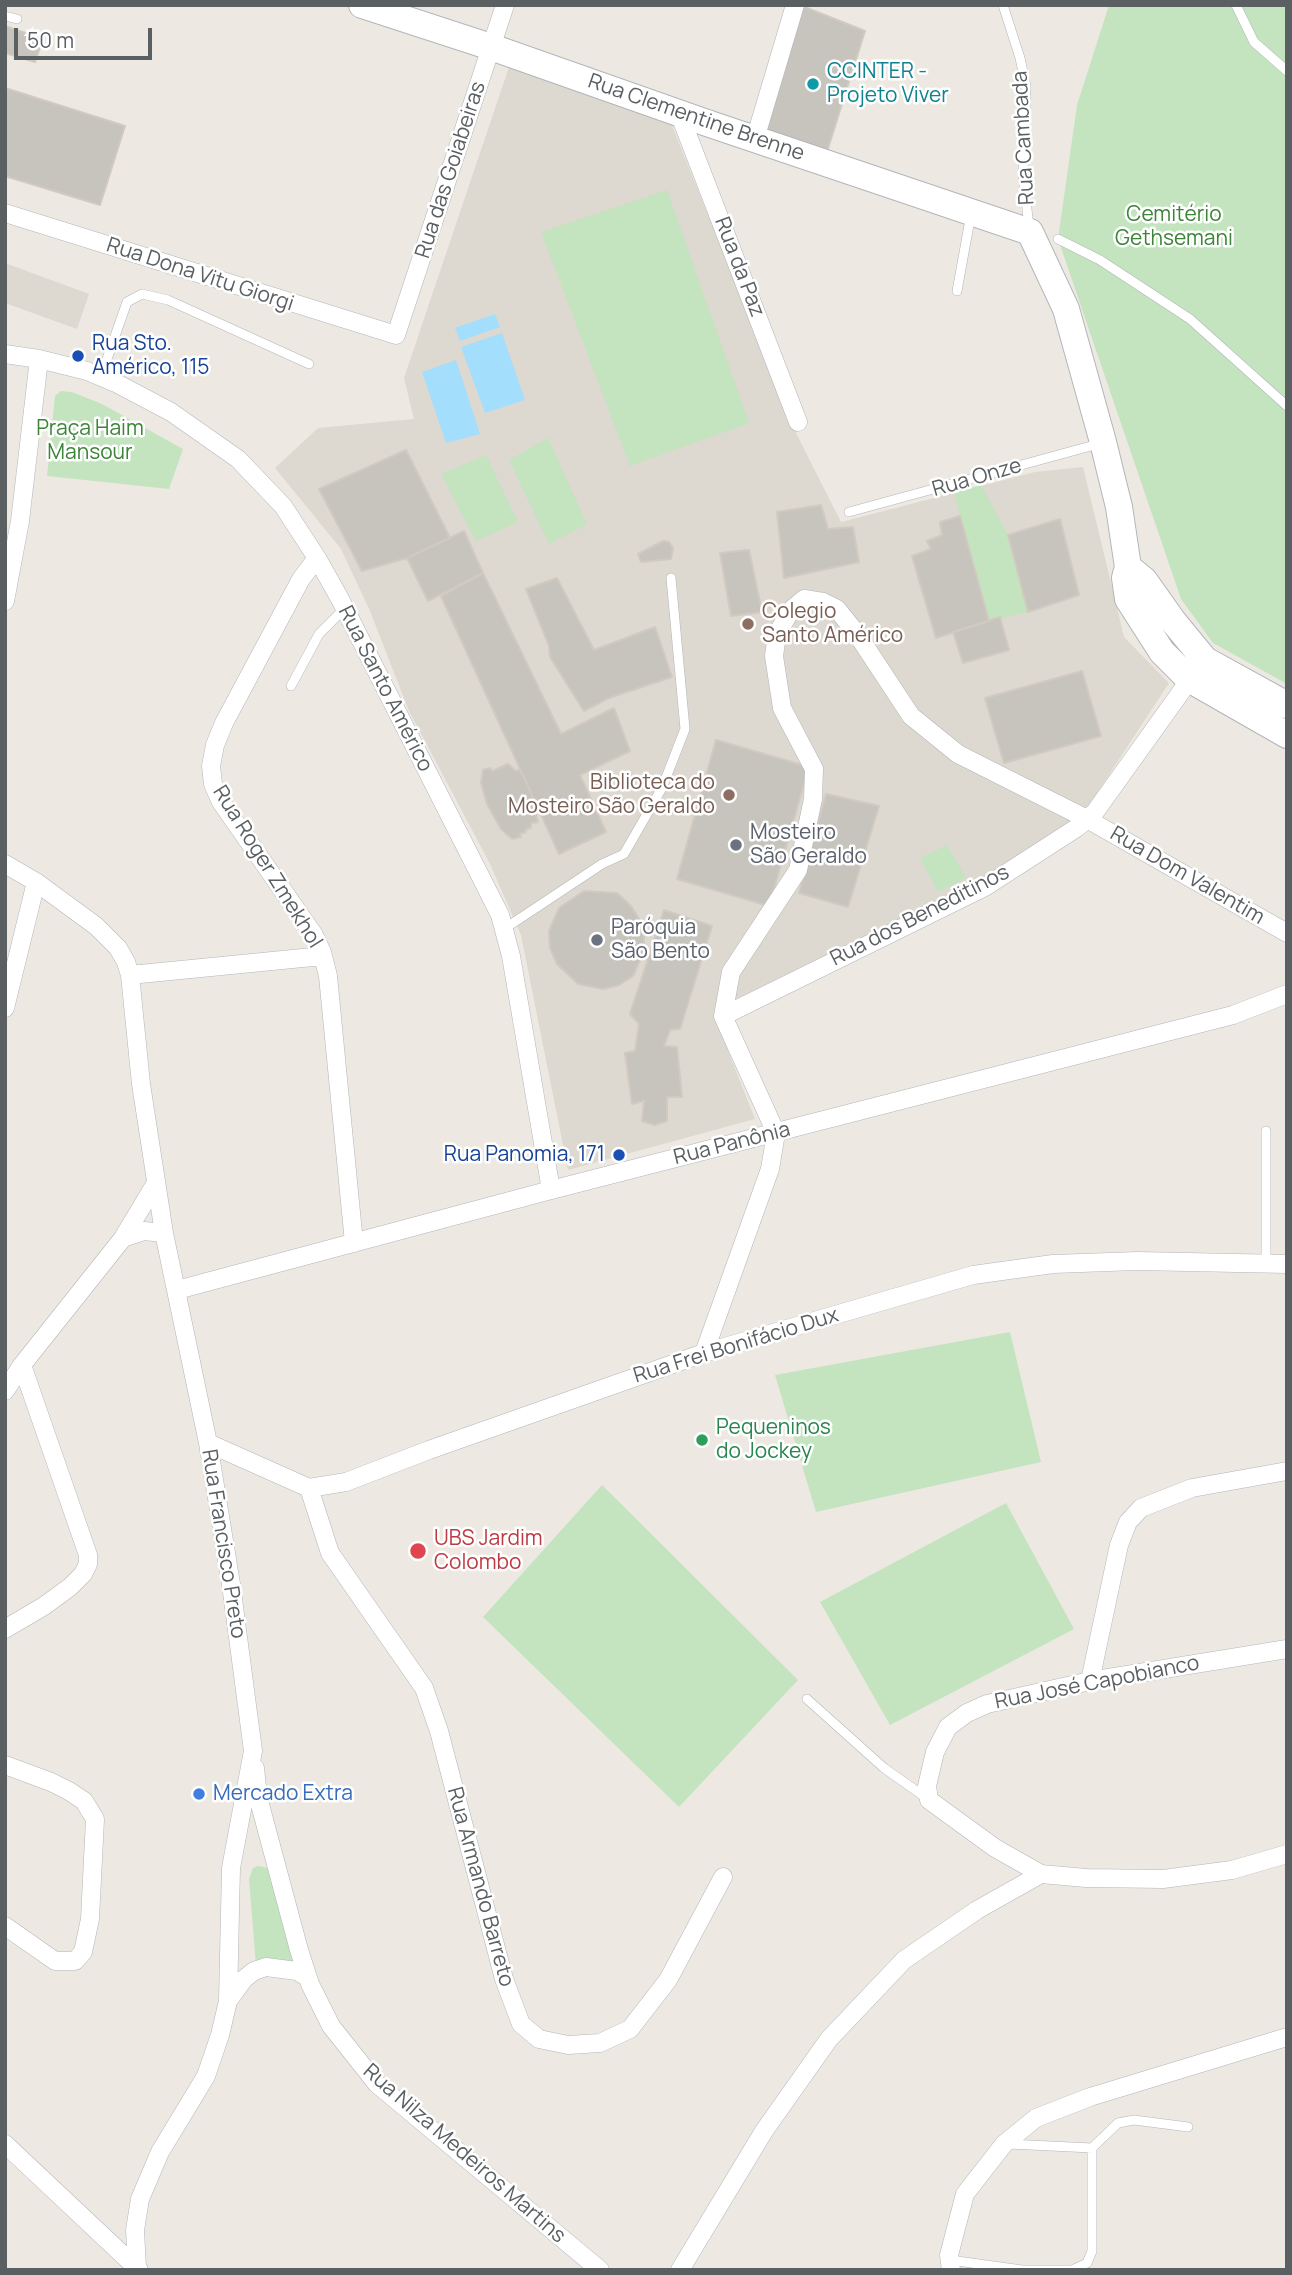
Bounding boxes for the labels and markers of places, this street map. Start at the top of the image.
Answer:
place label: CCINTER - Projeto Viver [827,59,949,109]
marker: CCINTER - Projeto Viver [805,76,821,92]
place label: Rua Sto. Américo, 115 [92,331,209,381]
marker: Rua Sto. Américo, 115 [70,348,86,364]
place label: Colegio Santo Américo [762,599,903,649]
marker: Colegio Santo Américo [740,616,756,632]
place label: Biblioteca do Mosteiro São Geraldo [508,770,715,820]
marker: Biblioteca do Mosteiro São Geraldo [721,787,737,803]
place label: Mosteiro São Geraldo [750,820,867,870]
marker: Mosteiro São Geraldo [728,837,744,853]
place label: Paróquia São Bento [611,915,710,965]
marker: Paróquia São Bento [589,932,605,948]
place label: Rua Panomia, 171 [444,1142,605,1168]
marker: Rua Panomia, 171 [611,1147,627,1163]
place label: Pequeninos do Jockey [716,1415,831,1465]
marker: Pequeninos do Jockey [694,1432,710,1448]
place label: UBS Jardim Colombo [434,1526,543,1576]
marker: UBS Jardim Colombo [408,1541,428,1561]
place label: Mercado Extra [213,1781,353,1807]
marker: Mercado Extra [191,1786,207,1802]

